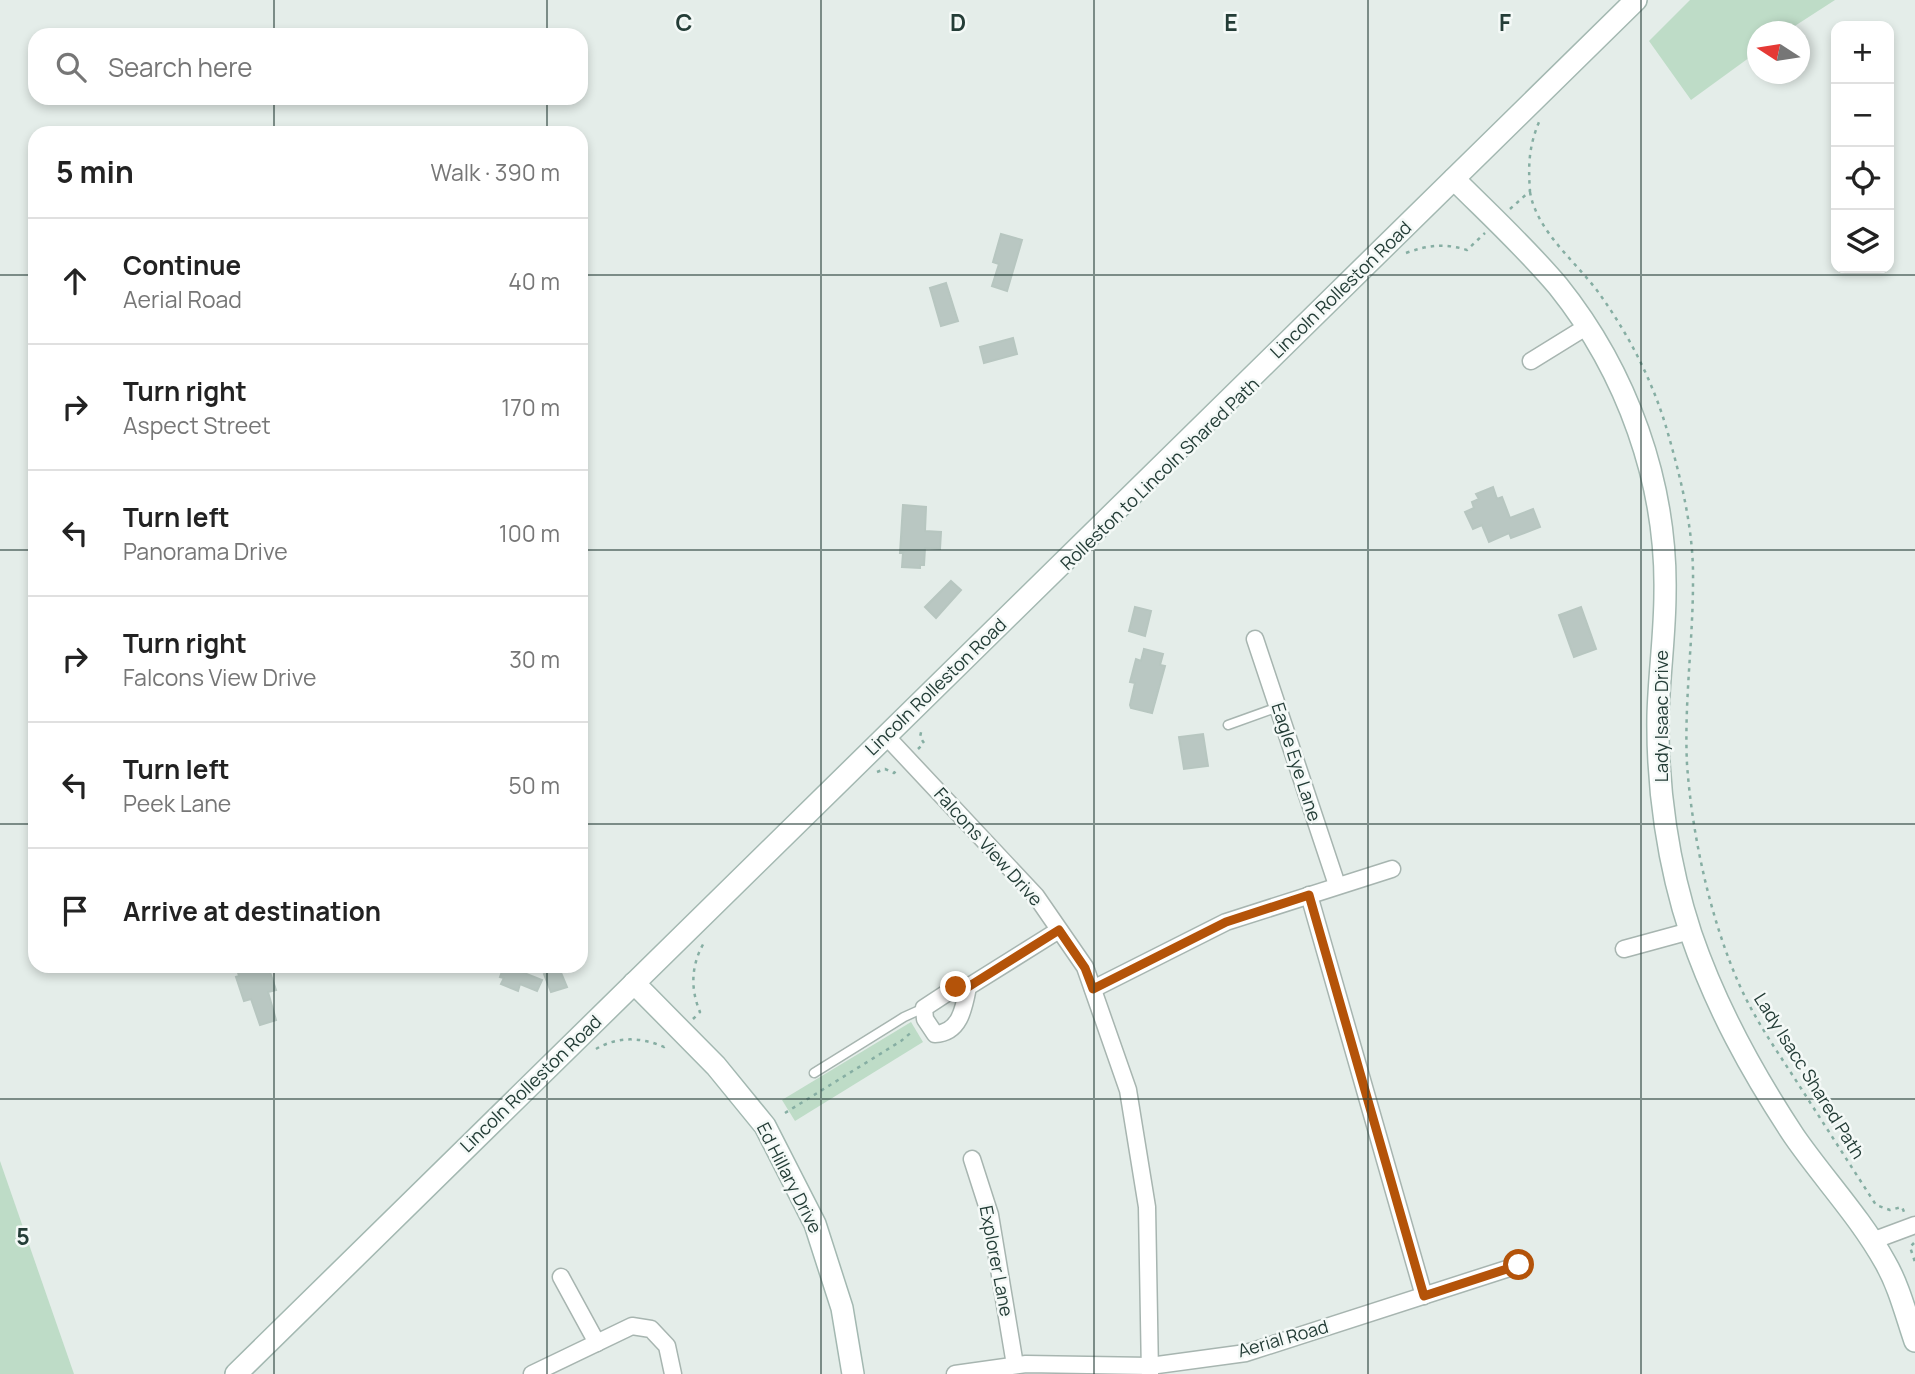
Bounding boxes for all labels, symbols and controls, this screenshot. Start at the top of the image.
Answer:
text: C [676,6,693,38]
text: D [950,6,966,38]
text: E [1224,6,1238,38]
text: F [1499,6,1511,38]
north arrow [1747,21,1810,84]
map controls [1831,21,1894,273]
button: + [1831,21,1894,84]
search box [28,28,588,105]
icon: search [52,48,90,86]
text: Search here [108,49,253,85]
button: − [1831,84,1894,147]
button: locate [1831,147,1894,210]
text: 5 min [56,151,134,192]
text: Walk · 390 m [430,156,560,188]
button: layers [1831,210,1894,273]
street label: Lincoln Rolleston Road [1264,215,1416,363]
text: Continue [123,247,241,283]
icon: ahead [56,262,94,300]
text: 40 m [508,265,560,297]
text: Aerial Road [123,283,242,315]
street label: Rolleston to Lincoln Shared Path [1055,372,1264,575]
text: Turn right [123,373,247,409]
icon: right [56,388,94,426]
text: 170 m [501,391,560,423]
text: Aspect Street [123,409,271,441]
text: Turn left [123,499,230,535]
icon: left [56,514,94,552]
text: 100 m [499,517,560,549]
text: Panorama Drive [123,535,288,567]
street label: Lincoln Rolleston Road [859,612,1011,760]
text: Turn right [123,625,247,661]
icon: right [56,640,94,678]
text: 30 m [509,643,560,675]
street label: Lady Isaac Drive [1649,650,1673,782]
text: Falcons View Drive [123,661,316,693]
street label: Eagle Eye Lane [1267,699,1327,824]
text: Turn left [123,751,230,787]
icon: left [56,766,94,804]
text: 50 m [509,769,560,801]
street label: Falcons View Drive [929,782,1048,911]
text: Peek Lane [123,787,231,819]
icon: arrive [56,892,94,930]
text: Arrive at destination [123,893,381,929]
route end [940,971,971,1002]
street label: Lady Isacc Shared Path [1749,988,1871,1163]
street label: Lincoln Rolleston Road [454,1009,606,1157]
street label: Ed Hillary Drive [752,1118,828,1237]
street label: Explorer Lane [974,1203,1019,1318]
text: 5 [16,1220,30,1252]
route start [1503,1249,1534,1280]
street label: Aerial Road [1235,1314,1331,1362]

